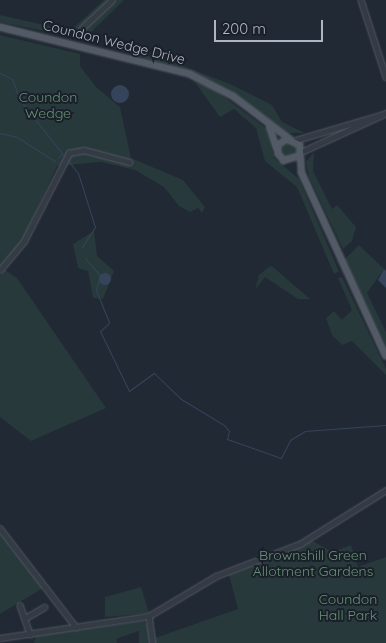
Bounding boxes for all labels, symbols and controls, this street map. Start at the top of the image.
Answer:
scale bar [216,10,325,42]
street label: Coundon Wedge Drive [41,16,187,68]
text: 200 m [222,19,266,38]
park label: Coundon Wedge [19,89,77,121]
park label: Brownshill Green Allotment Gardens [253,547,373,580]
park label: Coundon Hall Park [319,591,377,624]

